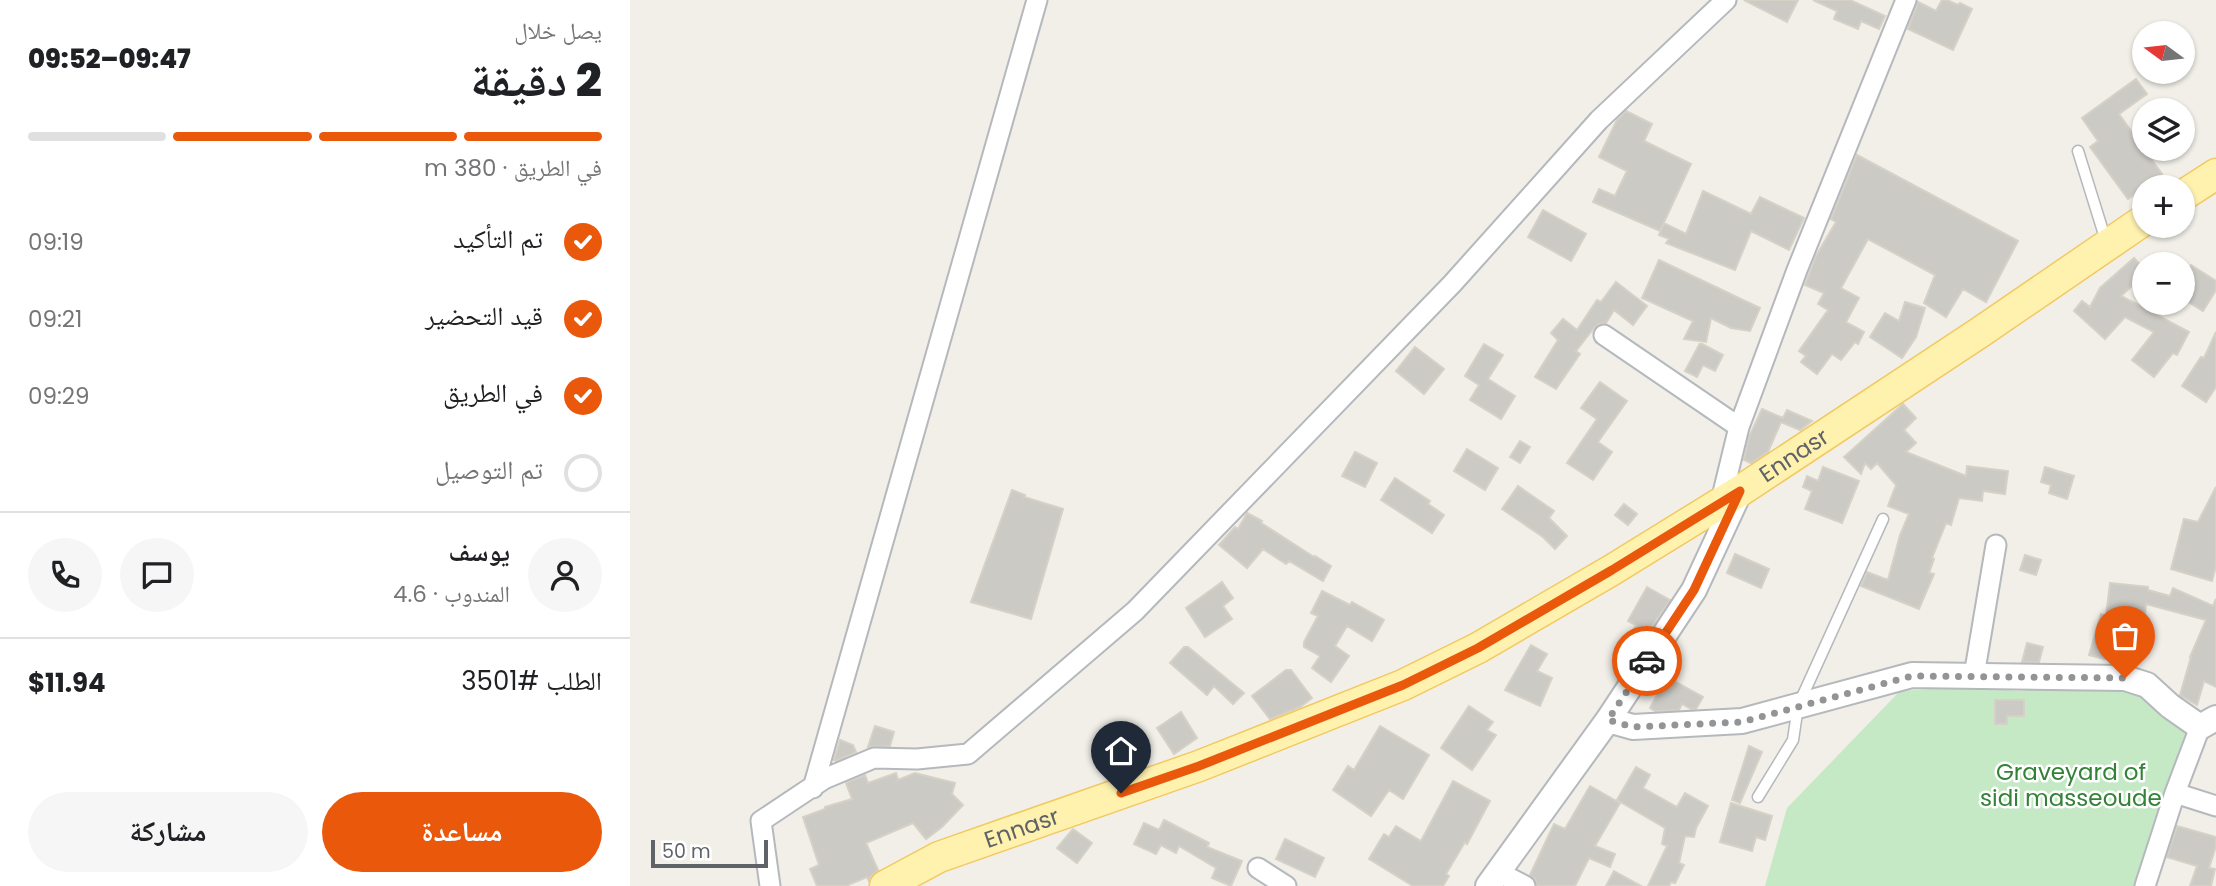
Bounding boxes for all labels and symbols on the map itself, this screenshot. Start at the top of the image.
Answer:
north arrow [2132,21,2194,84]
street label: Ennasr [1753,421,1835,490]
pin [2095,606,2155,678]
courier [1612,626,1682,696]
pin [1091,721,1151,793]
park label: Graveyard of sidi masseoude [1980,756,2162,814]
street label: Ennasr [980,800,1064,856]
scale bar [651,837,768,869]

